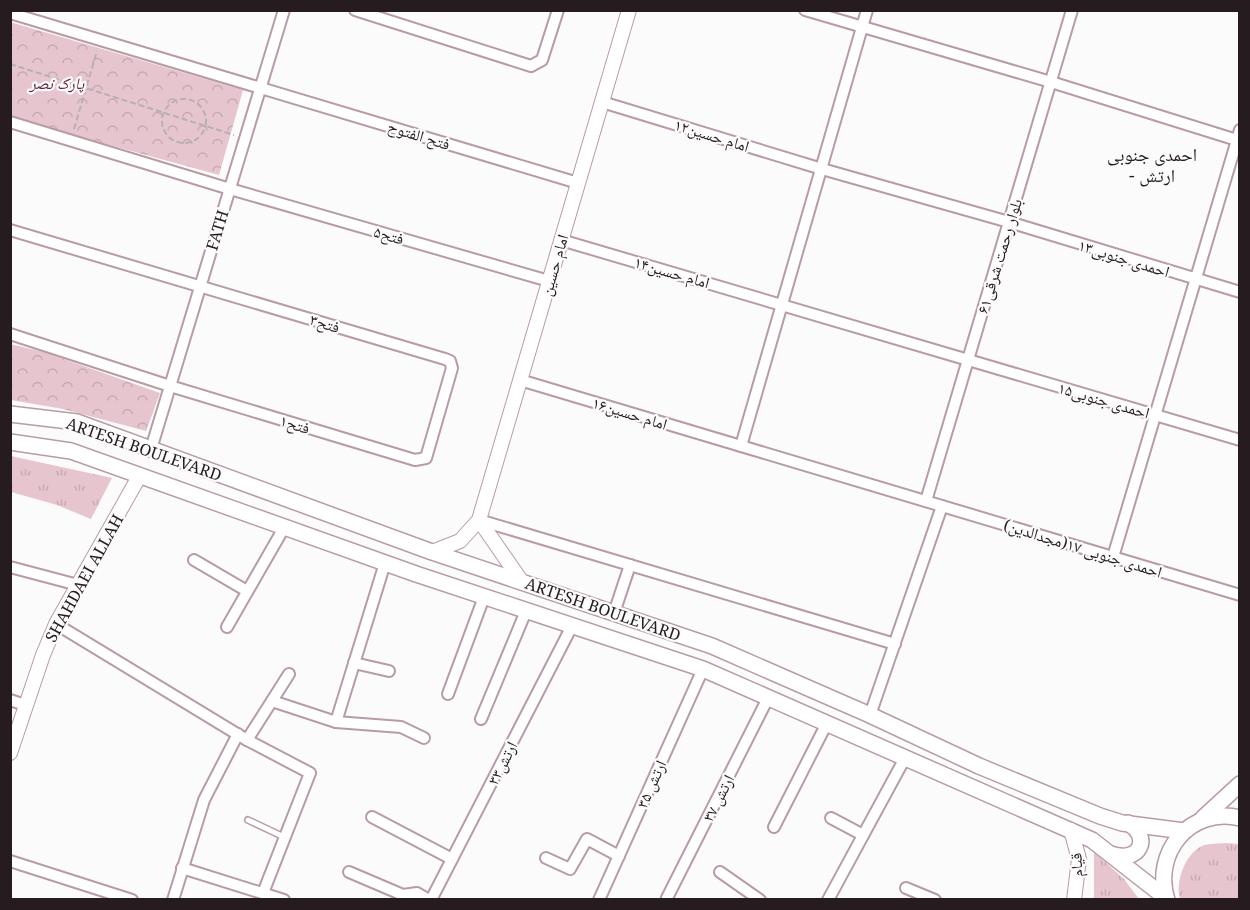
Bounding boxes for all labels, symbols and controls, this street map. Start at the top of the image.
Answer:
park label: پارک نصر [29,72,85,94]
street label: امام حسین۱۲ [672,113,752,157]
street label: فتح الفتوح [385,115,453,155]
district label: احمدی جنوبی - ارتش [1107,142,1197,187]
street label: بلوار رحمت شرقی۶۱ [971,196,1027,316]
street label: FATH [200,207,234,253]
street label: ۵فتح [371,220,407,250]
street label: امام حسین [535,232,573,298]
street label: احمدی جنوبی۱۳ [1076,234,1172,282]
street label: امام حسین۱۴ [632,251,712,293]
street label: ۳فتح [307,308,343,338]
street label: احمدی جنوبی۱۵ [1056,376,1152,424]
street label: امام حسین۱۶ [590,391,670,435]
street label: ۱فتح [277,409,313,439]
street label: ARTESH BOULEVARD [63,412,225,486]
street label: SHAHDAEI ALLAH [40,510,128,646]
street label: احمدی جنوبی ۱۷(مجدالدین) [1001,513,1165,583]
street label: ARTESH BOULEVARD [522,572,684,646]
street label: ارتش۳۳ [482,737,522,789]
street label: ارتش ۳۵ [631,757,671,811]
street label: ارتش ۳۷ [697,771,739,825]
street label: قیام [1064,852,1088,878]

